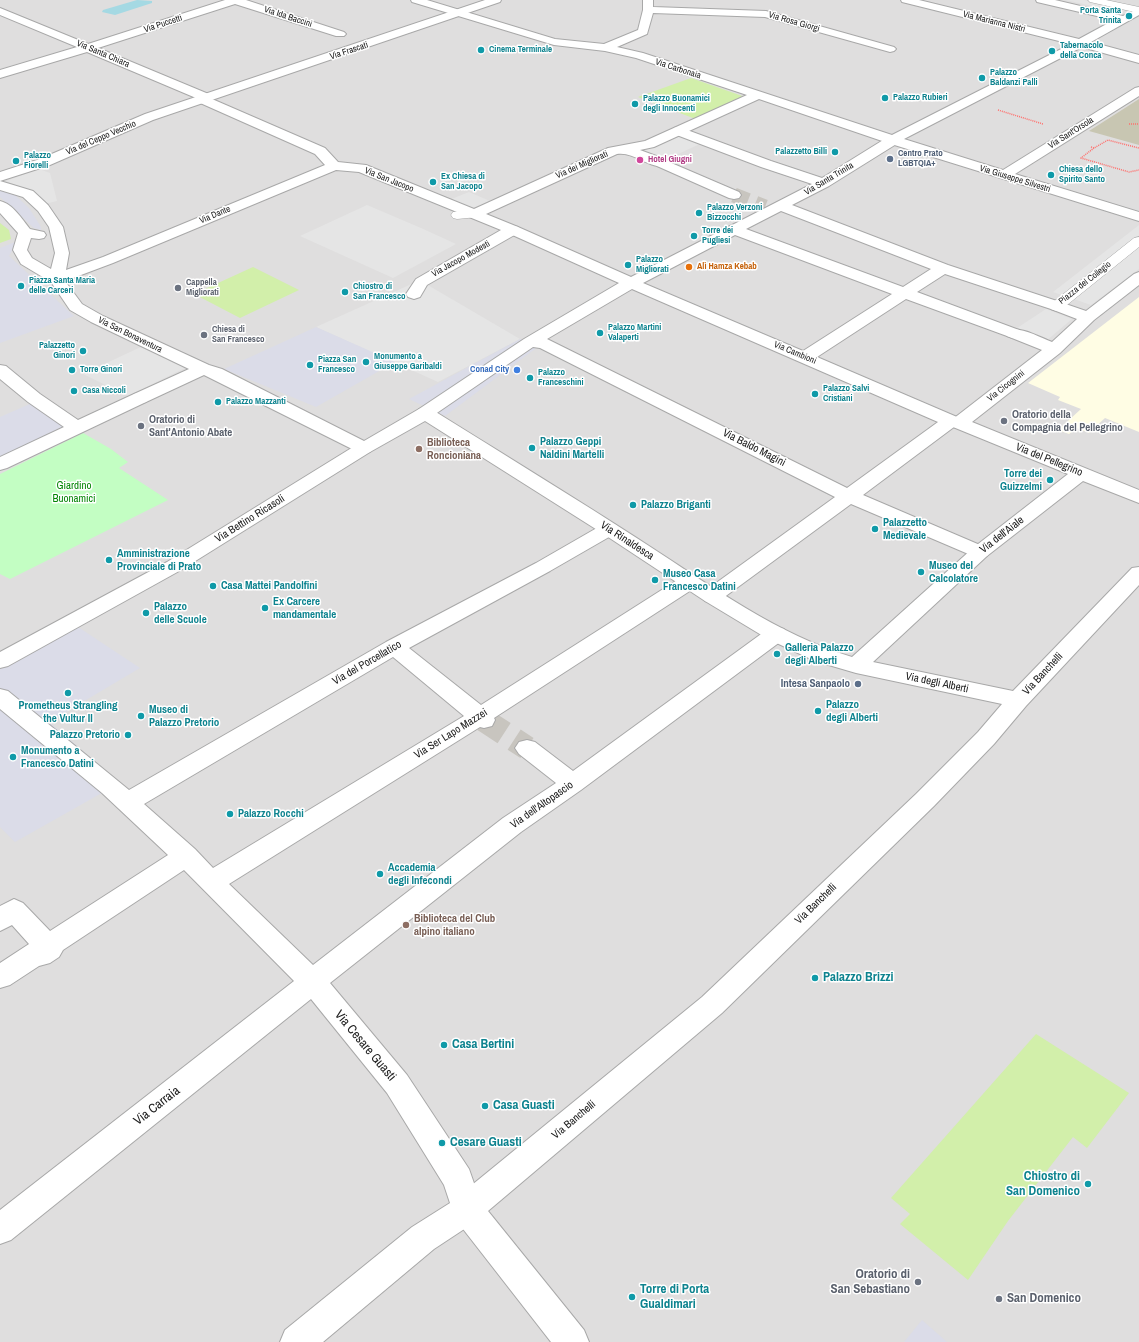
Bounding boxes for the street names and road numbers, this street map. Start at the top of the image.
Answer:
street label: Via Ida Baccini [263,4,313,30]
street label: Via Marianna Nistri [962,9,1026,35]
street label: Via Rosa Giorgi [767,10,821,34]
street label: Via Puccetti [142,13,184,35]
street label: Via Santa Chiara [75,38,131,70]
street label: Via Frascati [328,40,370,62]
street label: Via Carbonaia [654,57,702,81]
street label: Via Sant'Orsola [1046,115,1096,151]
street label: Via del Ceppo Vecchio [64,118,138,158]
street label: Via dei Migliorati [554,149,610,181]
street label: Via Santa Trinita [802,160,856,198]
street label: Via Giuseppe Silvestri [978,163,1052,195]
street label: Via San Jacopo [363,165,415,195]
street label: Via Dante [198,204,232,226]
street label: Via Jacopo Modesti [430,238,492,280]
street label: Piazza del Collegio [1057,259,1113,307]
street label: Via San Bonaventura [96,315,164,355]
street label: Via Cambioni [772,339,818,367]
street label: Via Cicognini [985,368,1027,404]
street label: Via Baldo Magini [720,426,788,470]
street label: Via del Pellegrino [1014,441,1084,479]
street label: Via Bettino Ricasoli [213,492,287,546]
street label: Via dell'Aiale [977,514,1027,556]
street label: Via Rinaldesca [598,519,656,563]
street label: Via del Porcellatico [330,638,404,688]
street label: Via Banchelli [1020,650,1066,698]
street label: Via degli Alberti [904,670,970,696]
street label: Via Ser Lapo Mazzei [412,706,490,762]
street label: Via dell'Altopascio [508,778,576,832]
street label: Via Banchelli [792,881,840,927]
street label: Via Cesare Guasti [331,1007,399,1085]
street label: Via Carraia [131,1083,183,1129]
street label: Via Banchelli [549,1098,599,1142]

